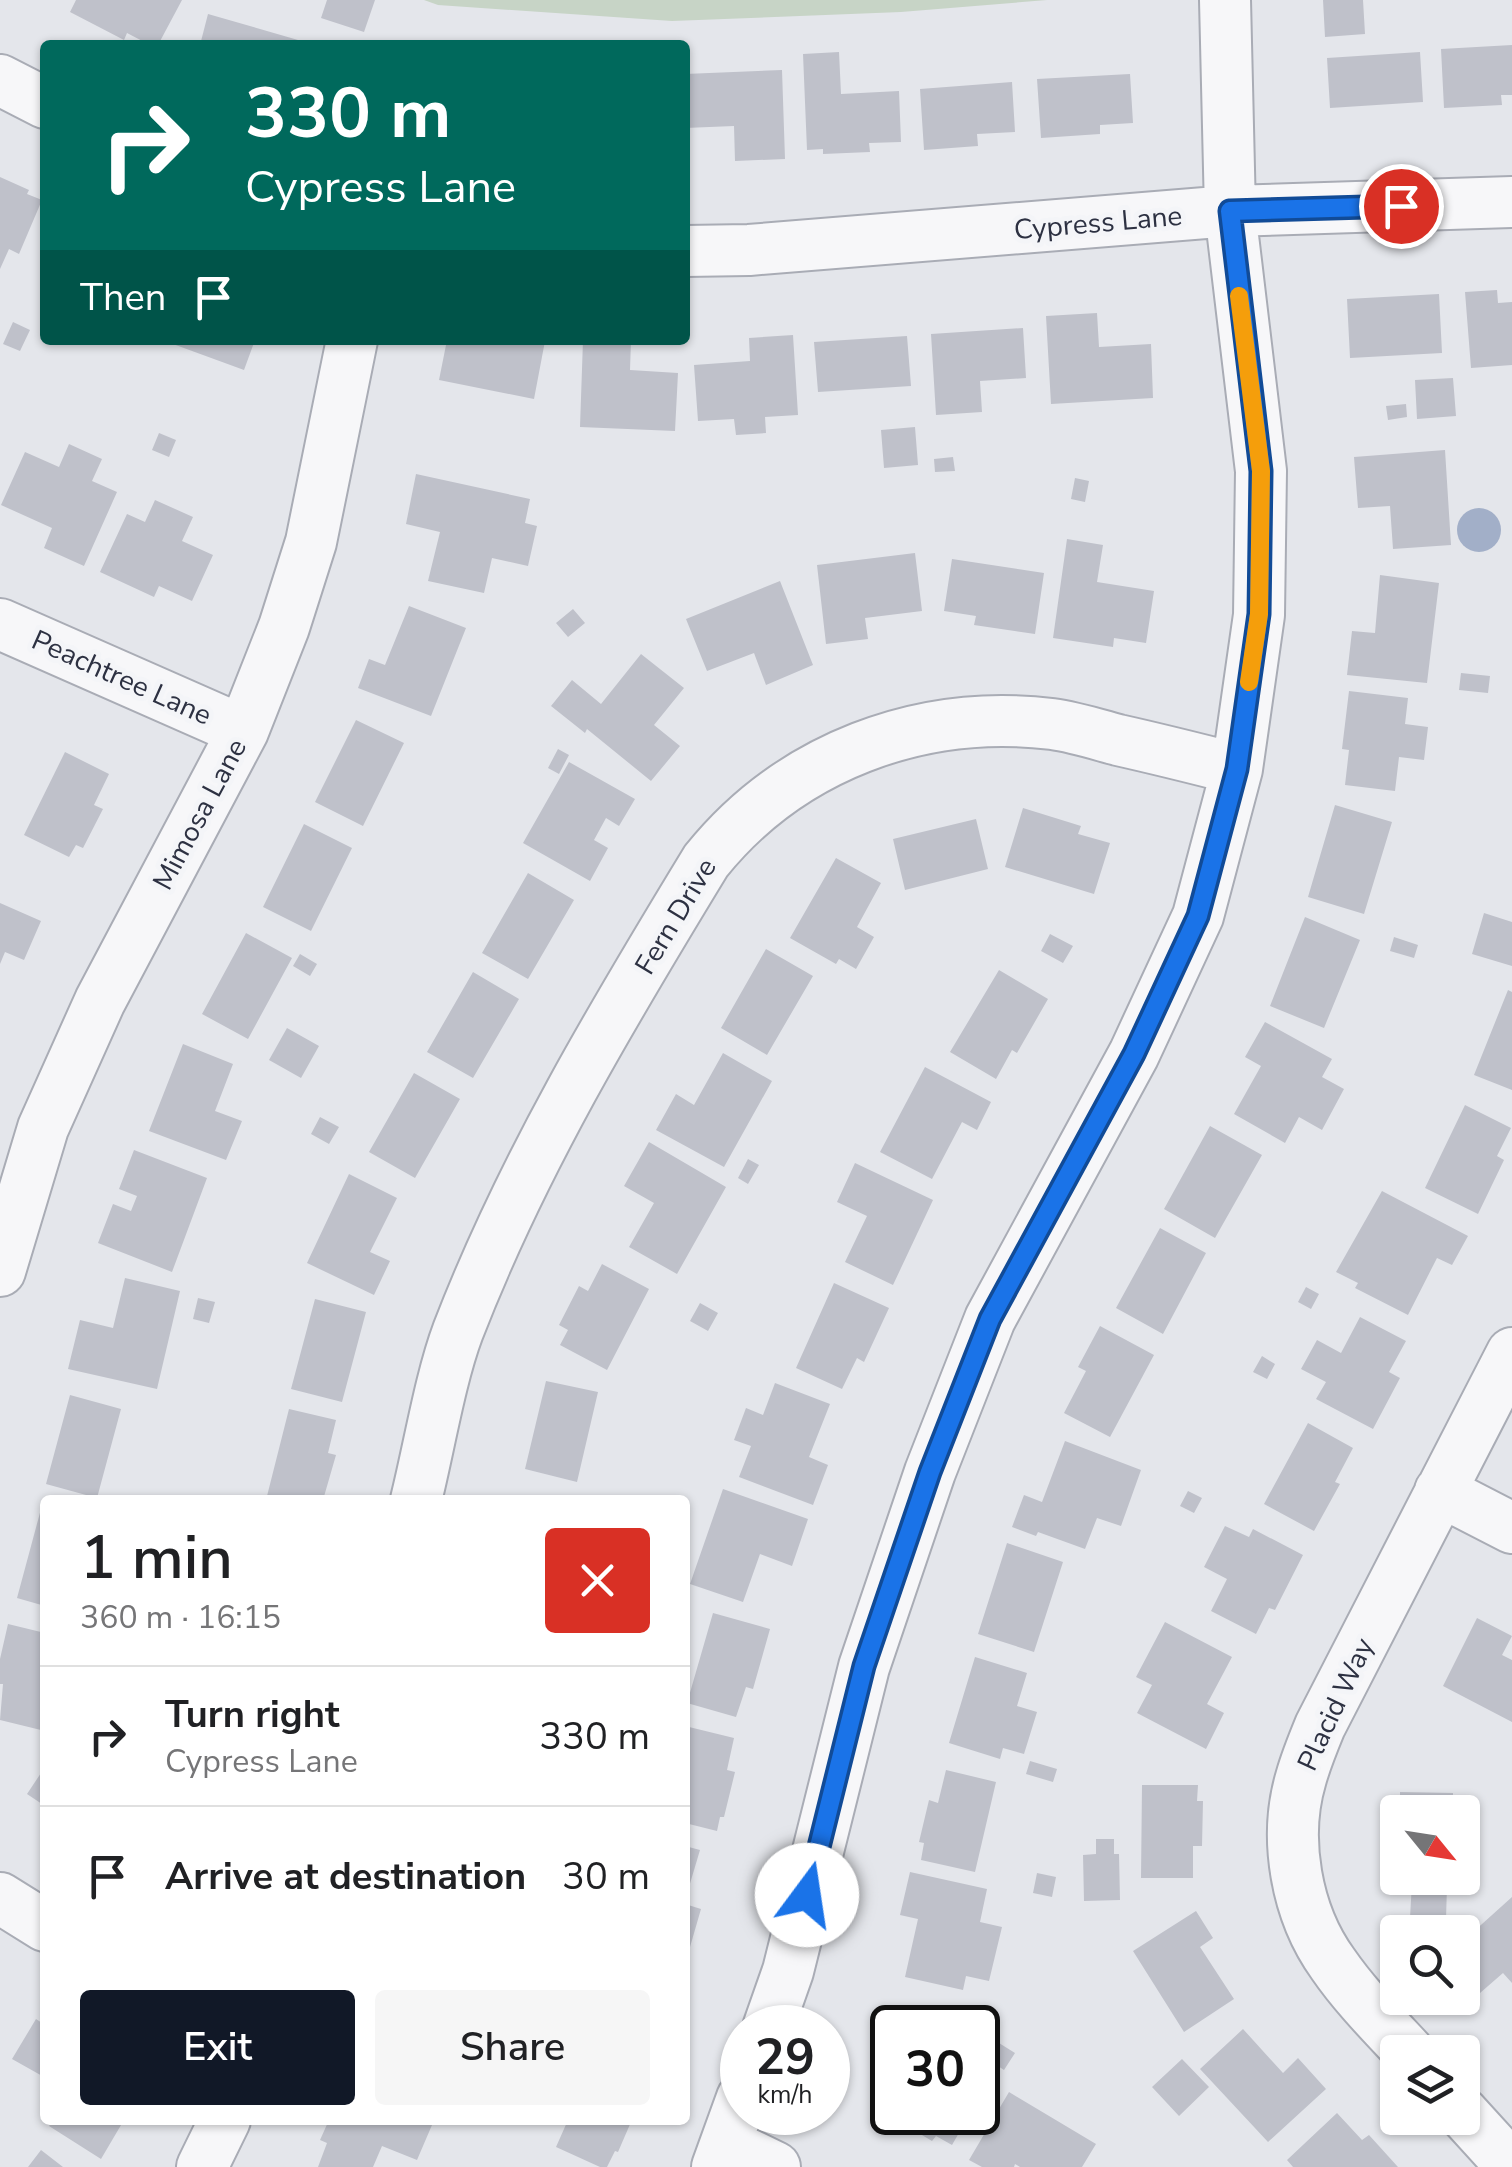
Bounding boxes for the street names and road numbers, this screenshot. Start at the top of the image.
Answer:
street label: Cypress Lane [1012,197,1184,249]
street label: Peachtree Lane [26,621,218,735]
street label: Mimosa Lane [144,732,256,897]
street label: Fern Drive [626,851,725,982]
street label: Placid Way [1289,1631,1383,1777]

